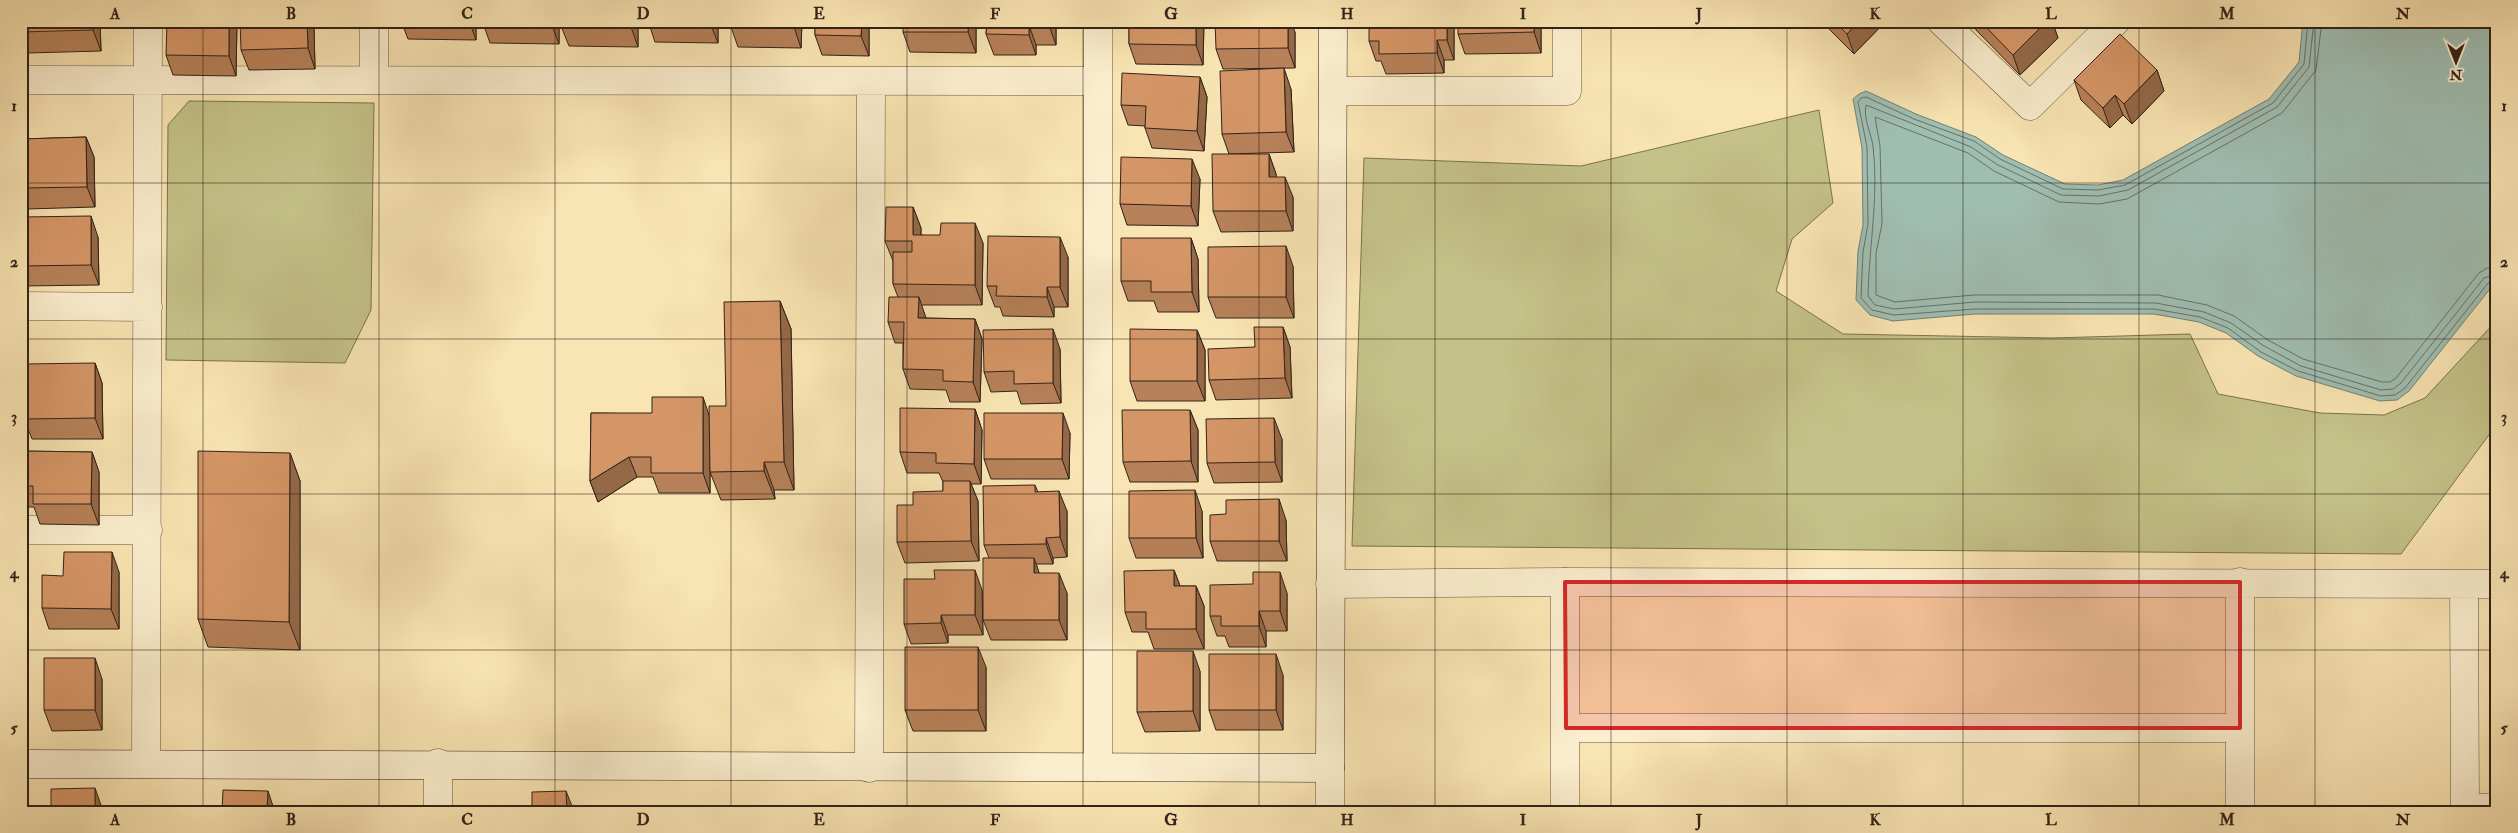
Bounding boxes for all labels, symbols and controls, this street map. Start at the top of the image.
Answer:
text: A [109,4,121,24]
text: B [286,4,296,24]
text: C [461,4,473,24]
text: D [636,4,650,24]
text: E [813,4,825,24]
text: F [990,4,1000,24]
text: G [1164,4,1178,24]
text: H [1340,4,1354,24]
text: I [1520,4,1527,24]
text: J [1695,4,1703,25]
text: K [1869,4,1881,24]
text: L [2045,4,2057,24]
text: M [2218,4,2235,24]
text: N [2395,4,2411,24]
north arrow [2430,38,2480,88]
text: N [2449,66,2463,83]
text: 1 [11,96,17,116]
text: 1 [2501,96,2507,116]
text: 2 [10,252,18,272]
text: 2 [2500,252,2508,272]
text: 3 [11,407,17,427]
text: 3 [2501,407,2507,427]
text: 4 [9,563,20,583]
text: 4 [2499,563,2510,583]
text: 5 [10,718,18,738]
text: 5 [2500,718,2508,738]
text: A [109,810,121,830]
text: B [286,810,296,830]
text: C [461,810,473,830]
text: D [636,810,650,830]
text: E [813,810,825,830]
text: F [990,810,1000,830]
text: G [1164,810,1178,830]
text: H [1340,810,1354,830]
text: I [1520,810,1527,830]
text: J [1695,810,1703,831]
text: K [1869,810,1881,830]
text: L [2045,810,2057,830]
text: M [2218,810,2235,830]
text: N [2395,810,2411,830]

